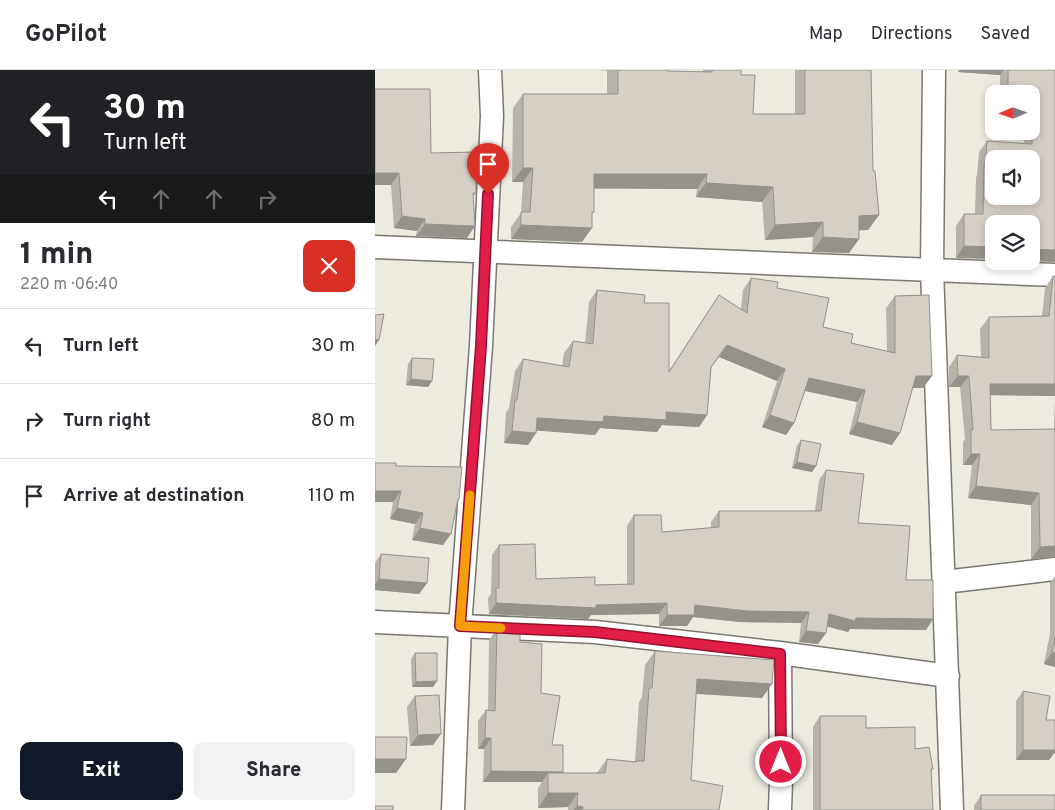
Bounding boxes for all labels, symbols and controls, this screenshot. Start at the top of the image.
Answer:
text: GoPilot [25,20,107,50]
text: Map [809,23,843,46]
text: Directions [871,23,953,46]
text: Saved [981,23,1030,46]
north arrow [985,85,1040,140]
map controls [985,85,1040,270]
text: 30 m [103,87,186,131]
icon: left [20,90,85,155]
text: Turn left [103,130,186,157]
pin [467,143,509,194]
icon: arrive [474,150,502,178]
button: sound [985,150,1040,205]
icon: left [94,185,122,213]
icon: ahead [147,185,175,213]
icon: ahead [200,185,228,213]
icon: right [253,185,281,213]
button: layers [985,215,1040,270]
text: 1 min [20,237,93,274]
button: close [303,240,355,292]
text: 220 m · 06:40 [20,275,118,295]
icon: left [20,332,48,360]
text: Turn left [63,334,139,358]
text: 30 m [311,334,355,358]
icon: right [20,407,48,435]
text: Turn right [63,409,151,433]
text: 80 m [311,409,355,433]
icon: arrive [20,482,48,510]
text: Arrive at destination [63,484,244,508]
text: 110 m [308,484,355,508]
position arrow [754,735,806,787]
button: Exit [20,742,183,800]
button: Share [193,742,355,800]

